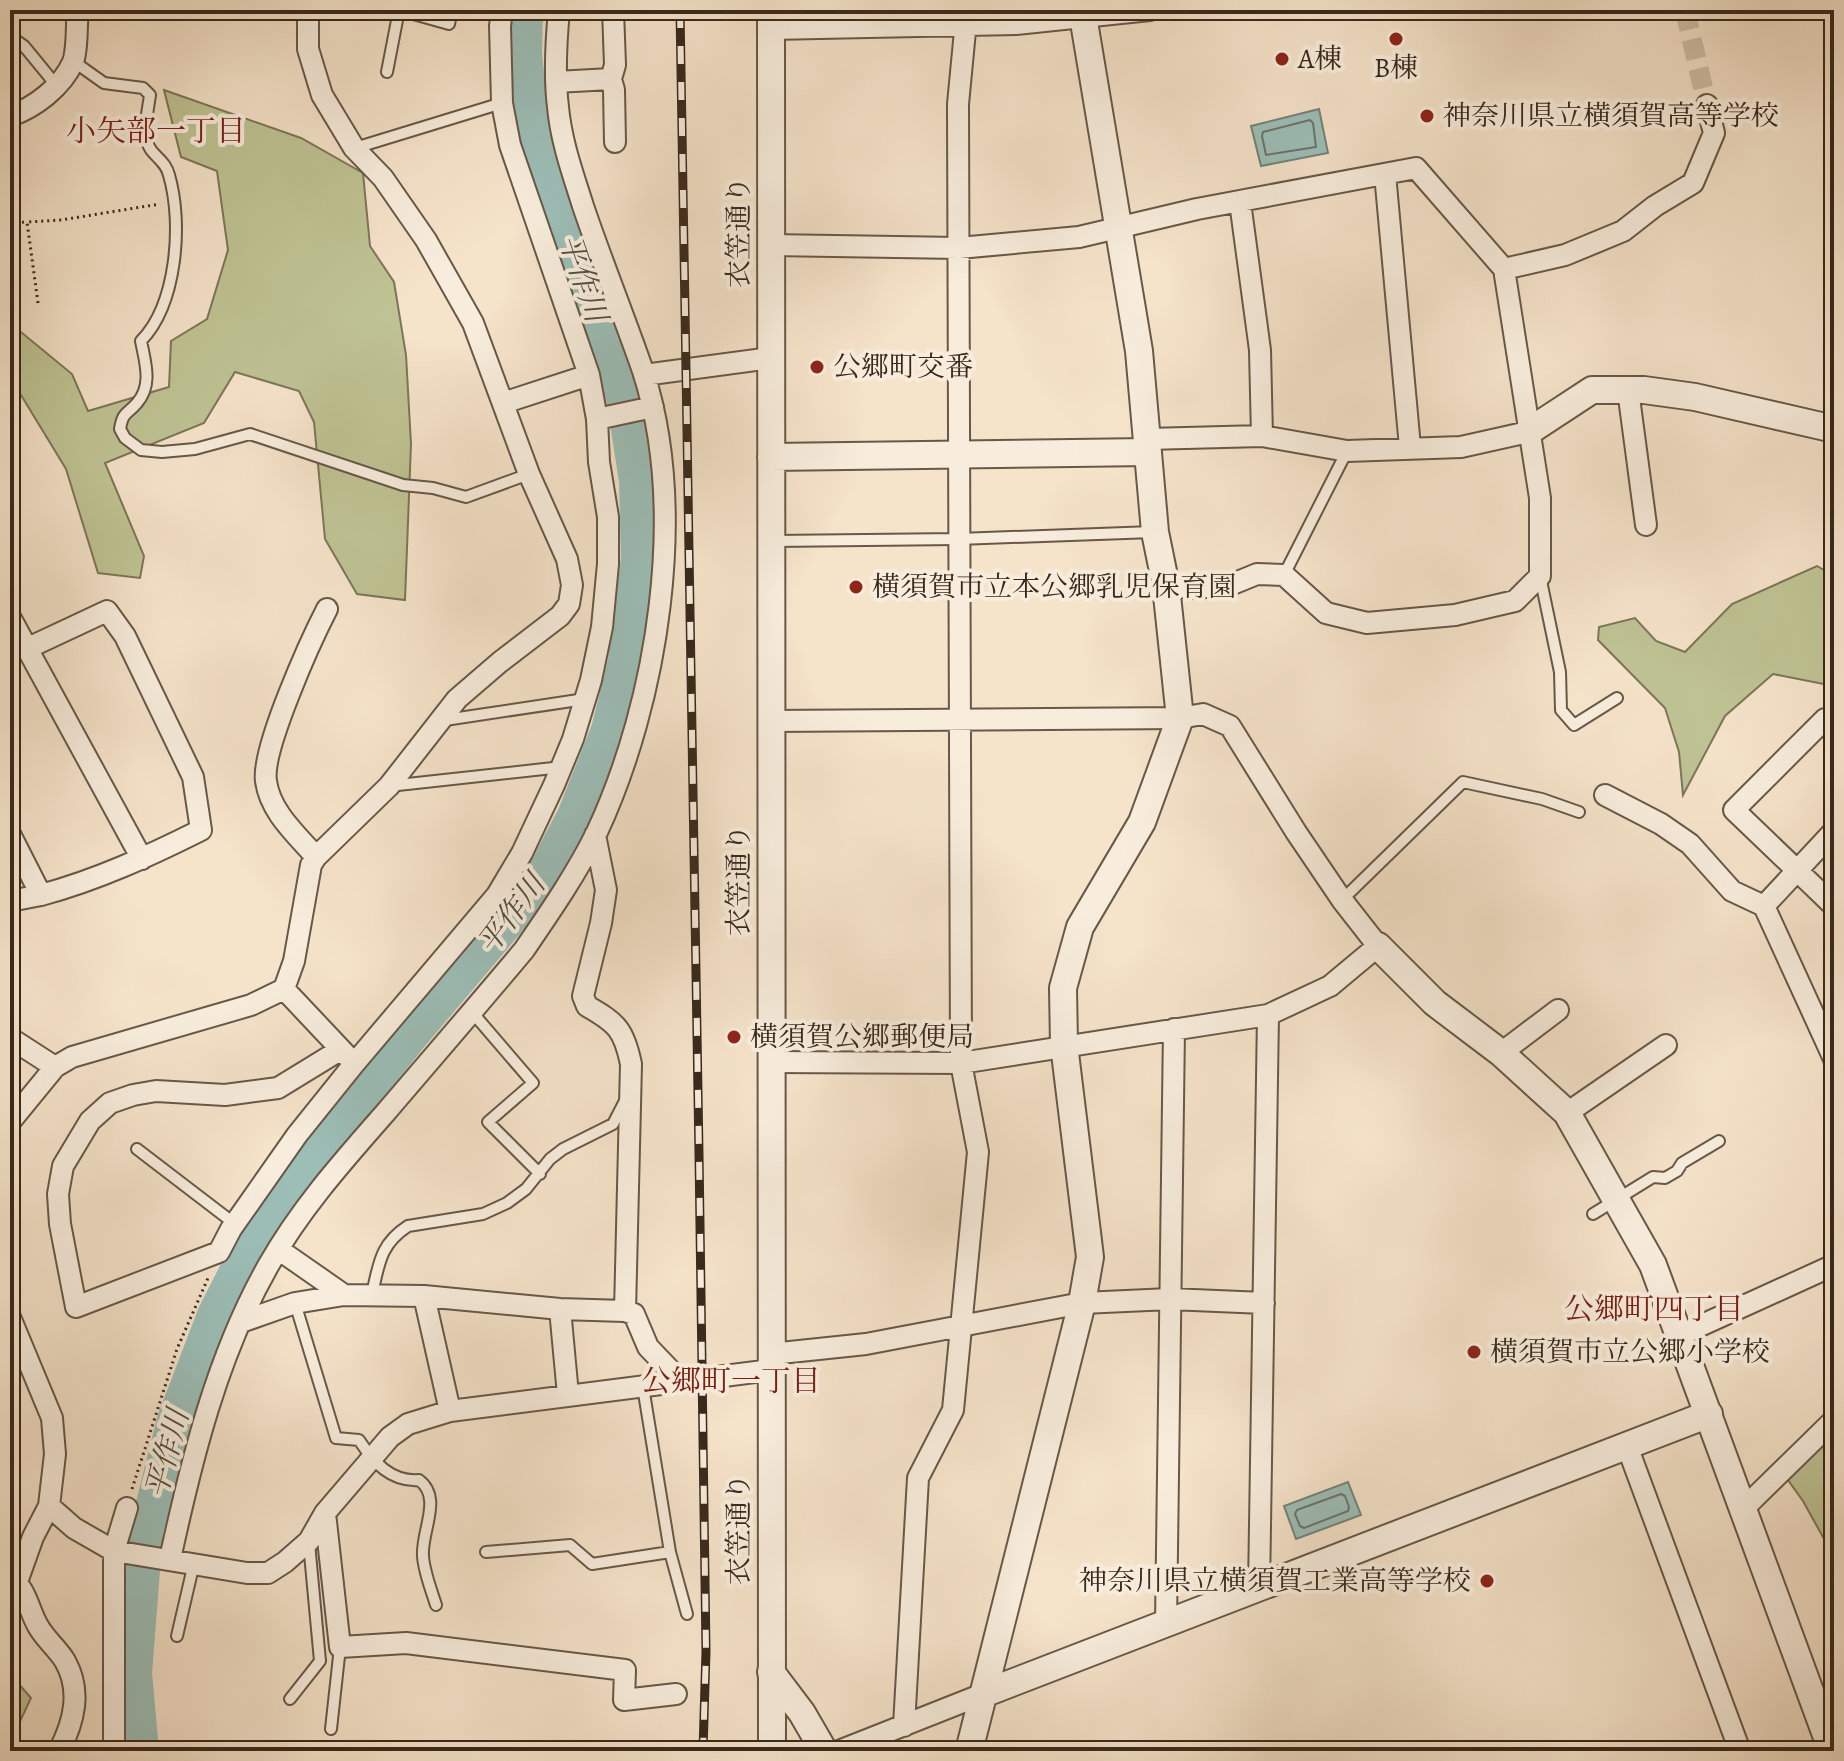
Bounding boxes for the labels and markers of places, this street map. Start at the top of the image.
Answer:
marker: B棟 [1387,30,1405,48]
place label: A棟 [1297,40,1342,78]
place label: B棟 [1374,49,1418,87]
marker: A棟 [1273,50,1291,68]
place label: 神奈川県立横須賀高等学校 [1443,97,1779,135]
marker: 神奈川県立横須賀高等学校 [1418,107,1436,125]
place label: 公郷町交番 [833,348,973,386]
marker: 公郷町交番 [808,358,826,376]
place label: 横須賀市立本公郷乳児保育園 [872,568,1236,606]
marker: 横須賀市立本公郷乳児保育園 [847,578,865,596]
place label: 横須賀公郷郵便局 [750,1018,974,1056]
marker: 横須賀公郷郵便局 [725,1028,743,1046]
place label: 横須賀市立公郷小学校 [1490,1333,1770,1371]
marker: 横須賀市立公郷小学校 [1465,1343,1483,1361]
place label: 神奈川県立横須賀工業高等学校 [1079,1562,1471,1600]
marker: 神奈川県立横須賀工業高等学校 [1478,1572,1496,1590]

